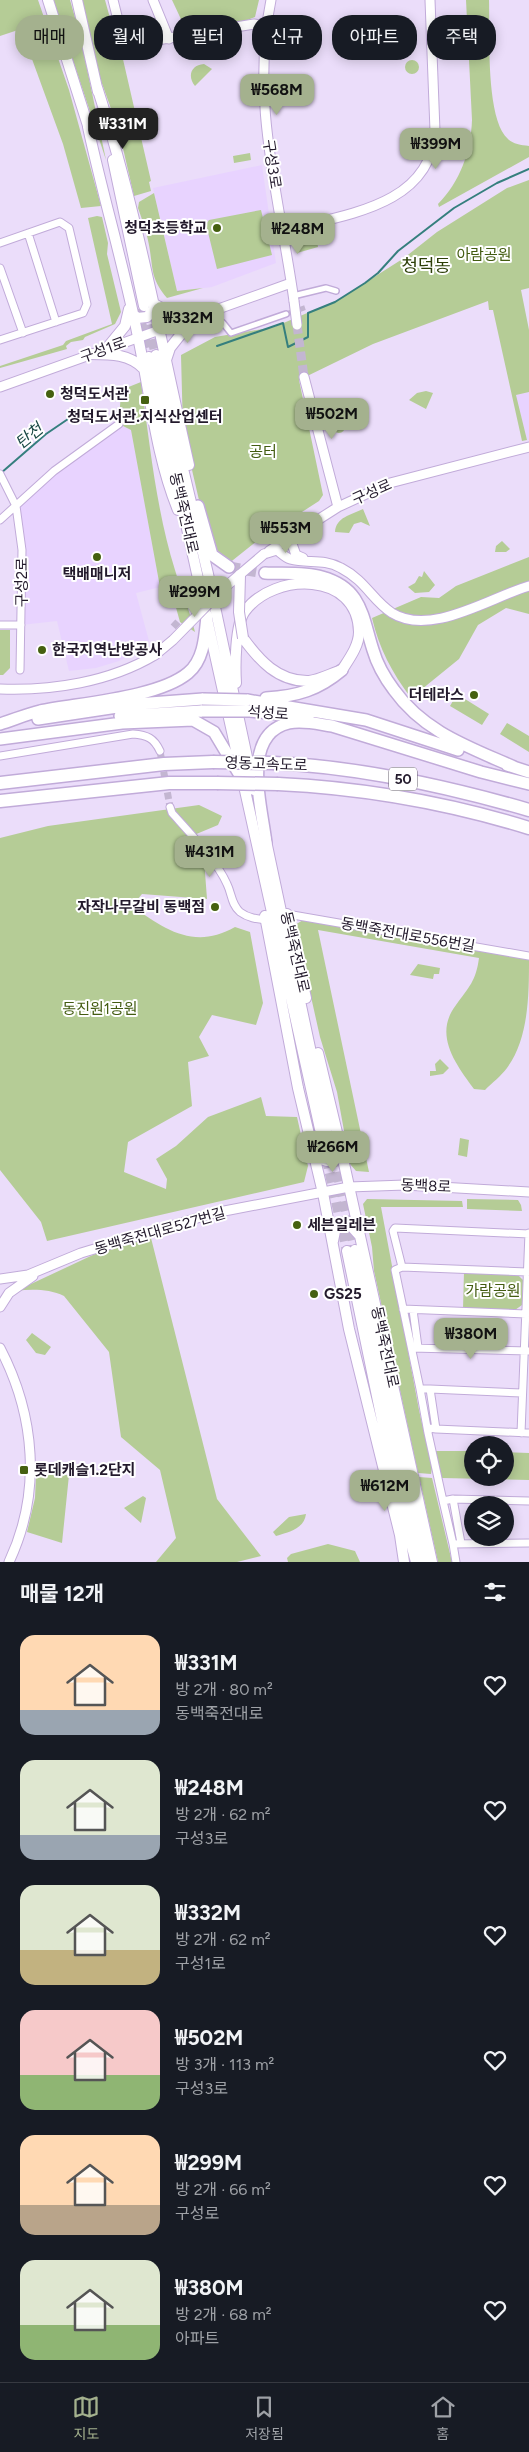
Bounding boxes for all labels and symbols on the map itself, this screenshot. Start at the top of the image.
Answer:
pin: ₩568M [242,74,312,116]
pin: ₩331M [88,108,158,150]
pin: ₩399M [401,128,471,170]
street label: 구성3로 [259,138,285,190]
pin: ₩248M [263,212,333,255]
place label: 청덕초등학교 [124,219,207,237]
marker: 청덕초등학교 [211,222,223,234]
park label: 아람공원 [456,246,512,264]
district label: 청덕동 [401,255,451,277]
pin: ₩332M [153,302,223,344]
street label: 구성1로 [78,333,128,367]
place label: 청덕도서관 [60,385,129,403]
marker: 청덕도서관 [44,388,56,400]
marker: 청덕도서관.지식산업센터 [139,394,151,406]
pin: ₩502M [297,398,367,440]
place label: 청덕도서관.지식산업센터 [67,408,223,426]
water label: 탄천 [12,418,48,453]
park label: 공터 [249,443,277,461]
street label: 동백죽전대로 [166,471,202,555]
street label: 구성로 [349,475,395,509]
pin: ₩553M [251,512,321,554]
marker: 택배매니저 [91,551,103,563]
street label: 구성2로 [13,557,31,607]
place label: 택배매니저 [62,565,132,583]
pin: ₩299M [160,576,230,618]
place label: 한국지역난방공사 [52,641,163,659]
marker: 한국지역난방공사 [36,644,48,656]
place label: 더테라스 [409,686,464,704]
marker: 더테라스 [468,689,480,701]
street label: 석성로 [247,703,289,723]
street label: 영동고속도로 [224,754,308,774]
road number: 50 [389,768,417,791]
pin: ₩431M [175,836,245,878]
place label: 자작나무갈비 동백점 [77,898,205,916]
marker: 자작나무갈비 동백점 [209,901,221,913]
street label: 동백죽전대로 [277,910,313,994]
street label: 동백죽전대로556번길 [339,914,477,956]
park label: 동진원1공원 [62,1000,138,1018]
pin: ₩266M [298,1130,368,1173]
street label: 동백8로 [400,1176,452,1196]
street label: 동백죽전대로527번길 [92,1204,228,1258]
place label: 세븐일레븐 [307,1216,376,1234]
marker: 세븐일레븐 [291,1219,303,1231]
park label: 가람공원 [465,1282,521,1300]
place label: GS25 [324,1285,362,1303]
marker: GS25 [308,1288,320,1300]
street label: 동백죽전대로 [368,1305,402,1389]
pin: ₩380M [436,1318,506,1360]
place label: 롯데캐슬1.2단지 [34,1461,136,1479]
marker: 롯데캐슬1.2단지 [18,1464,30,1476]
pin: ₩612M [350,1470,420,1512]

